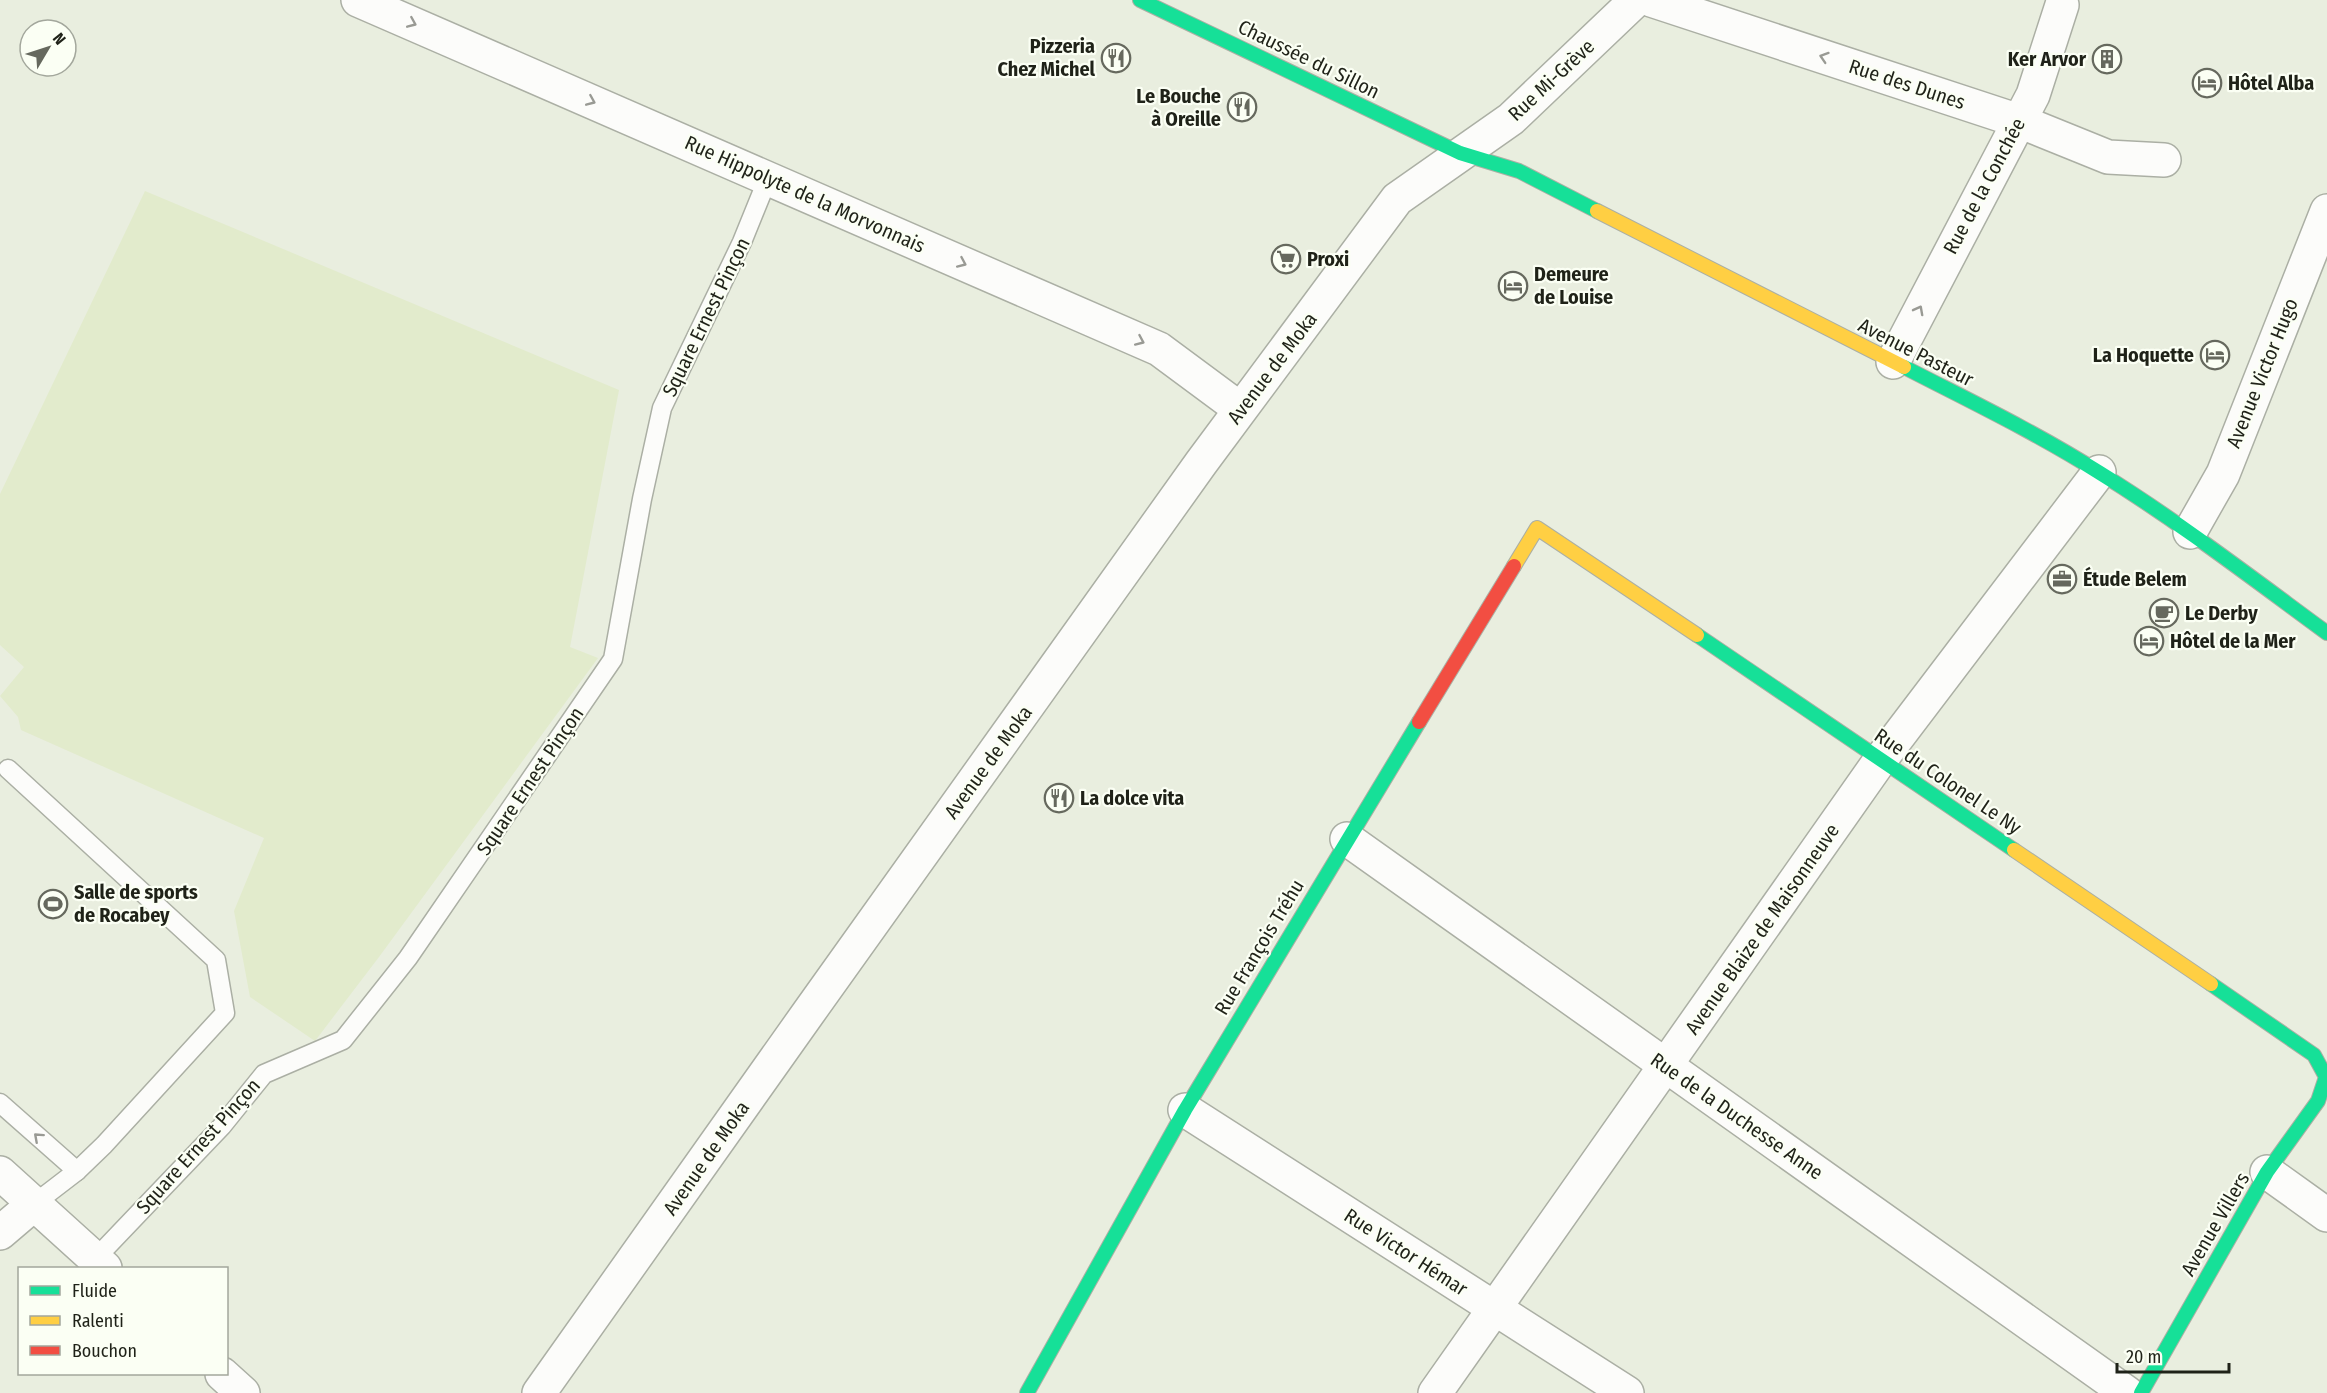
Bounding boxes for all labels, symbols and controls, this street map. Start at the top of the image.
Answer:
street label: Chaussée du Sillon [1234,14,1384,104]
one-way arrow [405,16,416,28]
north arrow [18,18,78,78]
text: N [49,29,70,49]
place label: Pizzeria Chez Michel [997,34,1096,81]
street label: Rue Mi-Grève [1503,34,1599,126]
restaurant icon: Pizzeria Chez Michel [1100,42,1132,74]
building icon: Ker Arvor [2091,43,2123,75]
place label: Ker Arvor [2008,47,2087,71]
one-way arrow [1819,51,1830,64]
street label: Rue des Dunes [1846,54,1968,114]
hotel icon: Hôtel Alba [2191,67,2223,99]
place label: Hôtel Alba [2228,71,2314,95]
place label: Le Bouche à Oreille [1136,84,1221,131]
restaurant icon: Le Bouche à Oreille [1226,91,1258,123]
one-way arrow [584,94,595,106]
street label: Rue de la Conchée [1938,114,2030,258]
street label: Rue Hippolyte de la Morvonnais [681,130,929,258]
street label: Square Ernest Pinçon [657,234,755,400]
supermarket icon: Proxi [1270,243,1302,275]
place label: Proxi [1307,247,1349,271]
one-way arrow [956,255,967,267]
place label: Demeure de Louise [1534,262,1613,309]
hotel icon: Demeure de Louise [1497,270,1529,302]
street label: Avenue Victor Hugo [2221,295,2303,451]
one-way arrow [1912,305,1923,316]
street label: Avenue de Moka [1222,307,1322,429]
street label: Avenue Pasteur [1854,313,1978,391]
one-way arrow [1134,334,1145,346]
hotel icon: La Hoquette [2199,339,2231,371]
place label: La Hoquette [2093,343,2194,367]
office icon: Étude Belem [2046,563,2078,595]
place label: Étude Belem [2083,566,2187,591]
cafe icon: Le Derby [2148,597,2180,629]
place label: Le Derby [2185,601,2258,625]
hotel icon: Hôtel de la Mer [2133,625,2165,657]
place label: Hôtel de la Mer [2170,629,2296,653]
street label: Avenue de Moka [939,701,1037,823]
street label: Square Ernest Pinçon [472,702,588,860]
street label: Rue du Colonel Le Ny [1870,723,2026,839]
restaurant icon: La dolce vita [1043,782,1075,814]
place label: La dolce vita [1080,786,1184,810]
street label: Avenue Blaize de Maisonneuve [1680,819,1844,1039]
street label: Rue François Tréhu [1209,875,1309,1019]
place label: Salle de sports de Rocabey [74,880,198,927]
sports icon: Salle de sports de Rocabey [37,888,69,920]
street label: Rue de la Duchesse Anne [1646,1047,1828,1185]
street label: Square Ernest Pinçon [131,1073,265,1219]
street label: Avenue de Moka [658,1096,754,1220]
one-way arrow [34,1133,45,1144]
street label: Avenue Villers [2176,1168,2254,1280]
street label: Rue Victor Hémar [1340,1203,1472,1301]
legend [18,1267,228,1375]
text: Fluide [72,1280,117,1302]
text: Ralenti [72,1310,124,1332]
scale bar [2117,1336,2230,1374]
text: Bouchon [72,1340,137,1362]
text: 20 m [2126,1346,2161,1368]

